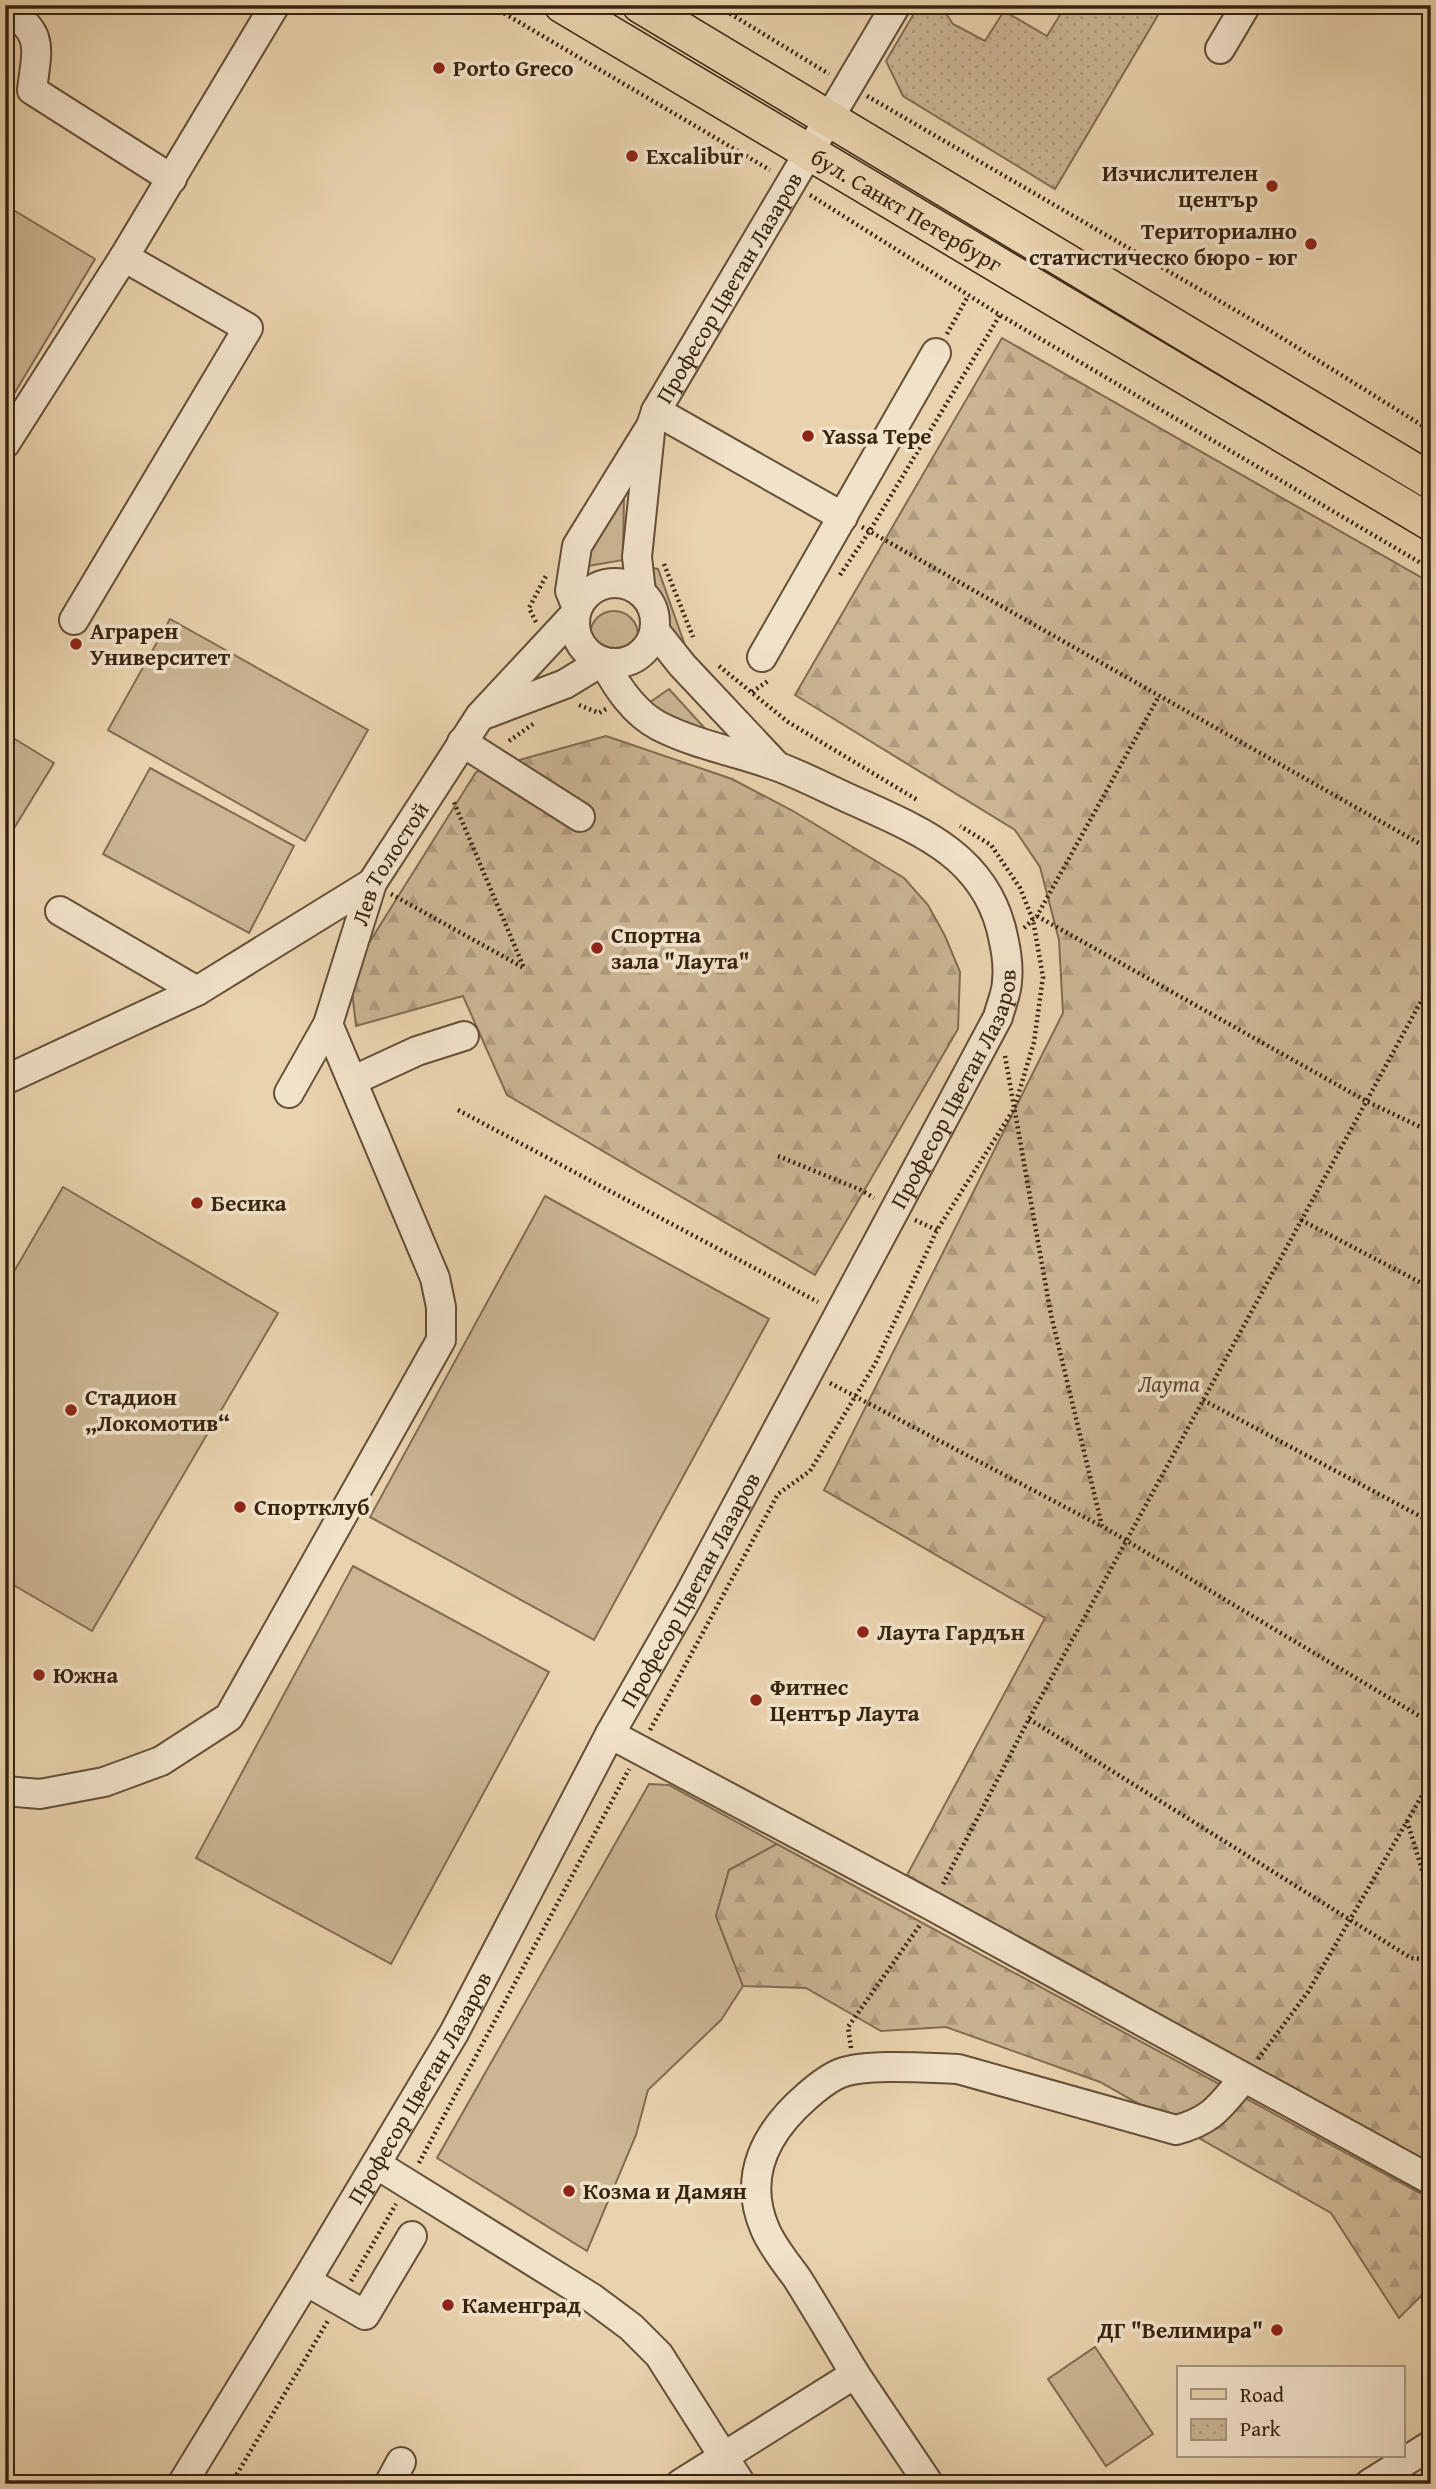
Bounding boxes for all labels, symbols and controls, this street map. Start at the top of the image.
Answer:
place label: Porto Greco [453,51,574,84]
marker: Porto Greco [431,60,447,76]
place label: Excalibur [646,139,744,172]
street label: бул. Санкт Петербург [805,140,1009,280]
marker: Excalibur [624,148,640,164]
place label: Изчислителен център [1102,156,1258,215]
street label: Професор Цветан Лазаров [647,165,810,409]
marker: Изчислителен център [1264,178,1280,194]
place label: Териториално статистическо бюро - юг [1029,214,1298,273]
marker: Териториално статистическо бюро - юг [1303,236,1319,252]
place label: Yassa Tepe [822,419,932,452]
marker: Yassa Tepe [800,428,816,444]
place label: Аграрен Университет [90,614,231,673]
marker: Аграрен Университет [68,636,84,652]
street label: Лев Толостой [343,795,437,930]
place label: Спортна зала "Лаута" [611,918,750,977]
marker: Спортна зала "Лаута" [589,940,605,956]
street label: Професор Цветан Лазаров [882,969,1024,1214]
place label: Бесика [211,1186,287,1219]
marker: Бесика [189,1195,205,1211]
park label: Лаута [1138,1367,1200,1400]
place label: Стадион „Локомотив“ [85,1380,230,1439]
marker: Стадион „Локомотив“ [63,1402,79,1418]
street label: Професор Цветан Лазаров [612,1466,768,1713]
place label: Спортклуб [254,1490,370,1523]
marker: Спортклуб [232,1499,248,1515]
place label: Лаута Гардън [877,1615,1025,1648]
marker: Лаута Гардън [855,1624,871,1640]
place label: Южна [53,1658,118,1691]
marker: Южна [31,1667,47,1683]
place label: Фитнес Център Лаута [770,1670,920,1729]
marker: Фитнес Център Лаута [748,1692,764,1708]
street label: Професор Цветан Лазаров [339,1965,499,2210]
place label: Козма и Дамян [583,2174,747,2207]
marker: Козма и Дамян [561,2183,577,2199]
place label: Каменград [462,2288,581,2321]
marker: Каменград [440,2297,456,2313]
place label: ДГ "Велимира" [1097,2313,1263,2346]
marker: ДГ "Велимира" [1269,2322,1285,2338]
legend [1177,2366,1404,2458]
text: Road [1240,2379,1285,2410]
text: Park [1240,2413,1281,2444]

